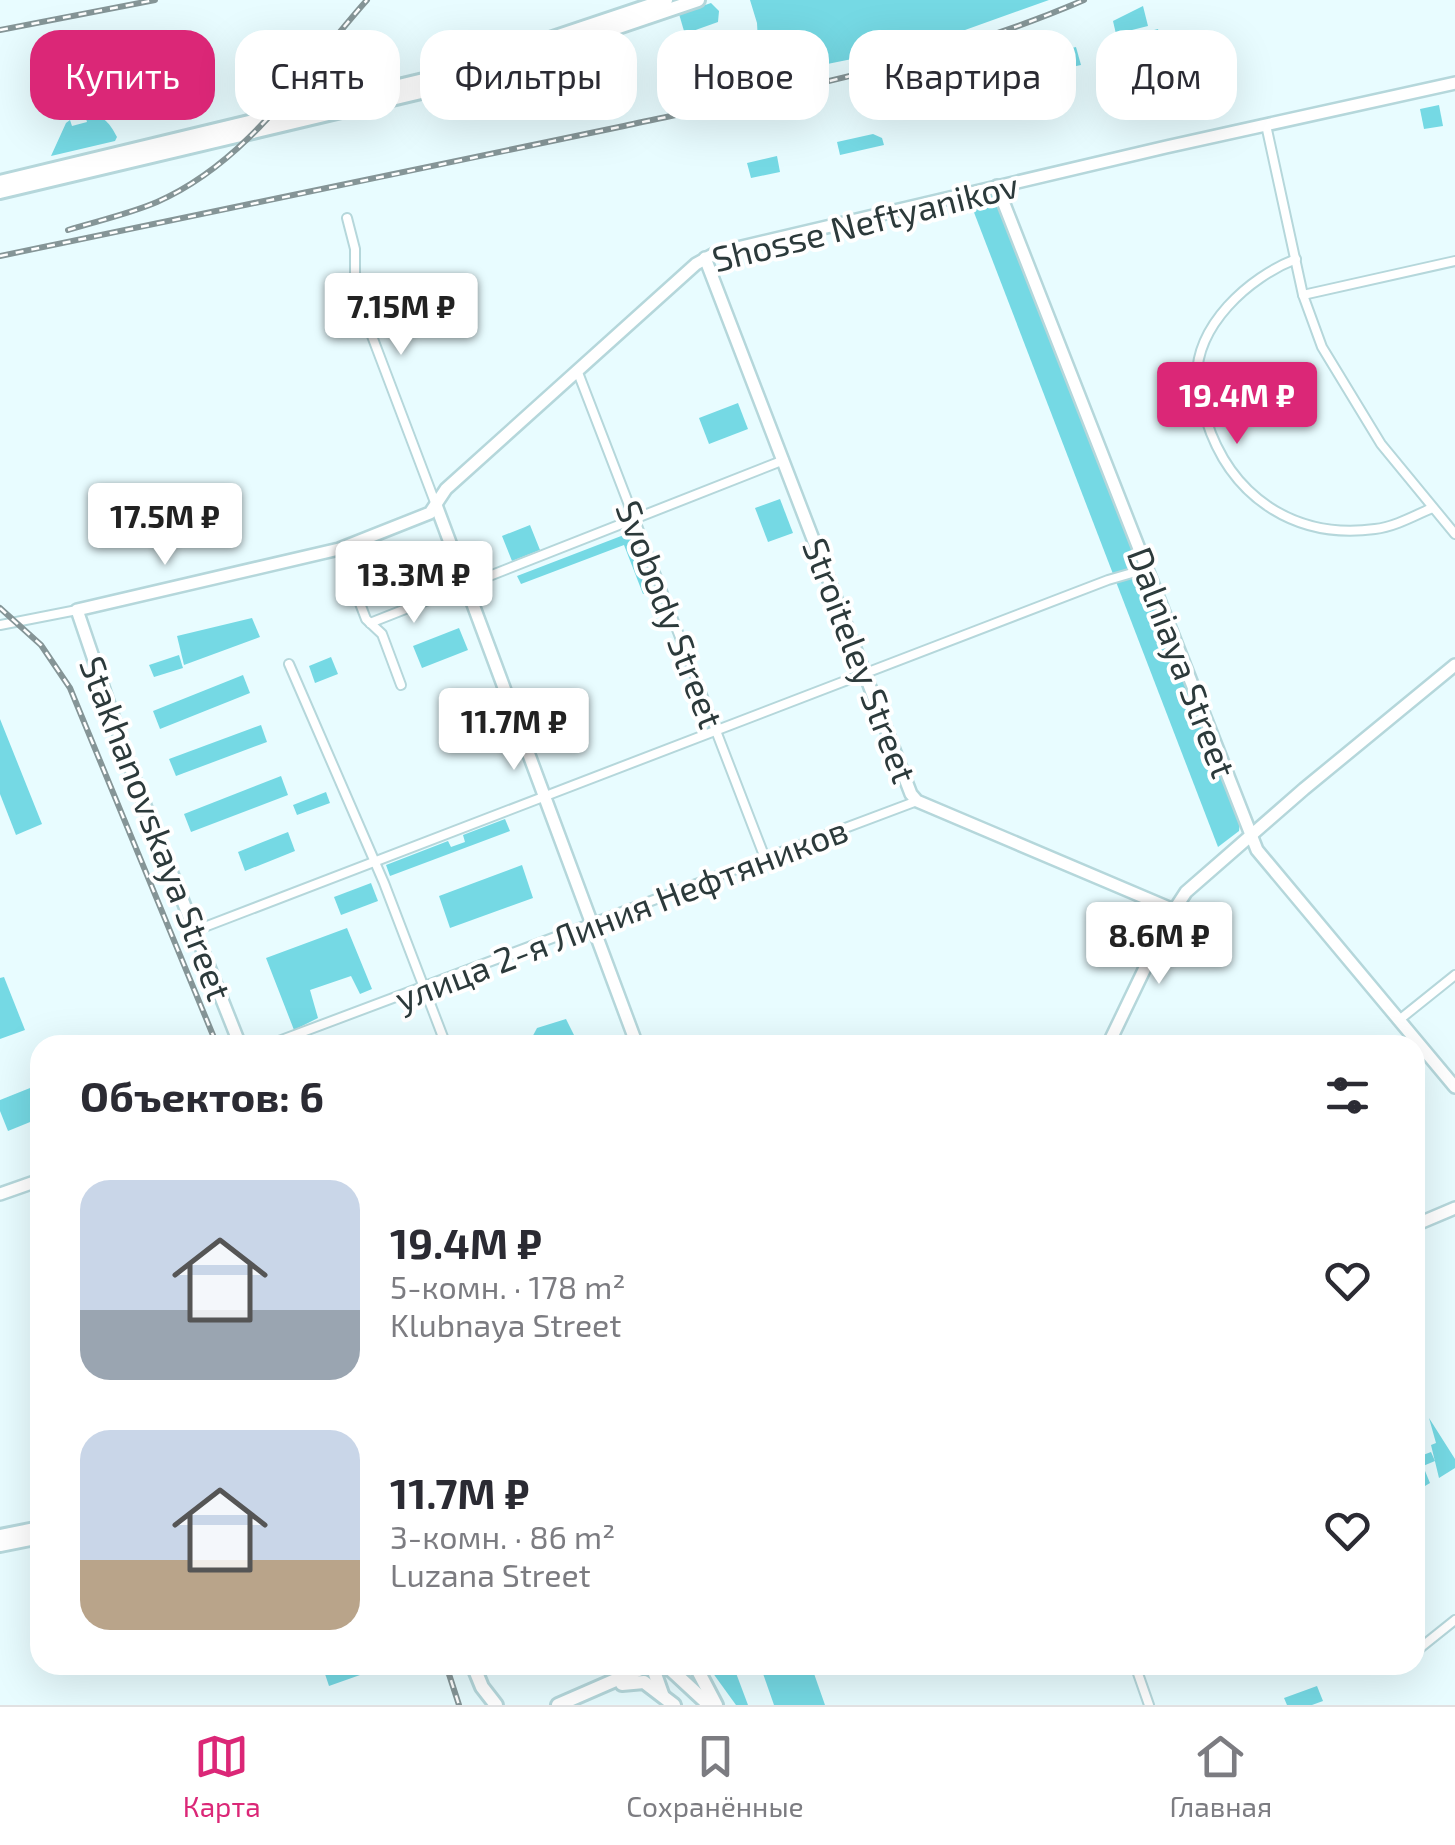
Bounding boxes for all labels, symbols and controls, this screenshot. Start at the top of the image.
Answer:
chip: Купить [30,30,215,120]
chip: Снять [235,30,400,120]
chip: Фильтры [420,30,637,120]
chip: Новое [657,30,829,120]
chip: Квартира [849,30,1076,120]
chip: Дом [1096,30,1237,120]
street label: Shosse Neftyanikov [707,163,1023,279]
pin: 7.15M ₽ [309,273,493,358]
text: 7.15M ₽ [347,286,455,324]
pin: 19.4M ₽ [1145,362,1329,447]
text: 19.4M ₽ [1179,375,1295,413]
pin: 17.5M ₽ [73,483,257,568]
street label: Svobody Street [608,494,734,734]
text: 17.5M ₽ [110,496,220,534]
street label: Stroiteley Street [795,532,927,788]
pin: 13.3M ₽ [322,541,506,626]
street label: Dalniaya Street [1120,541,1246,783]
text: 13.3M ₽ [357,554,471,592]
street label: Stakhanovskaya Street [72,650,242,1006]
pin: 11.7M ₽ [422,688,606,773]
text: 11.7M ₽ [461,701,567,739]
street label: улица 2-я Линия Нефтяников [389,807,854,1020]
pin: 8.6M ₽ [1078,902,1240,987]
text: 8.6M ₽ [1108,915,1210,953]
icon: filters [1320,1068,1375,1123]
text: Объектов: 6 [80,1070,324,1120]
text: 19.4M ₽ [390,1217,542,1267]
icon: home [160,1220,280,1340]
icon: heart [1320,1253,1375,1308]
text: 5-комн. · 178 m² [390,1267,626,1305]
text: Klubnaya Street [390,1305,621,1343]
text: 11.7M ₽ [390,1467,530,1517]
icon: home [160,1470,280,1590]
icon: heart [1320,1503,1375,1558]
text: 3-комн. · 86 m² [390,1517,615,1555]
text: Luzana Street [390,1555,591,1593]
tab: Карта [183,1729,261,1823]
tab: Сохранённые [626,1729,804,1823]
tab: Главная [1169,1729,1272,1823]

